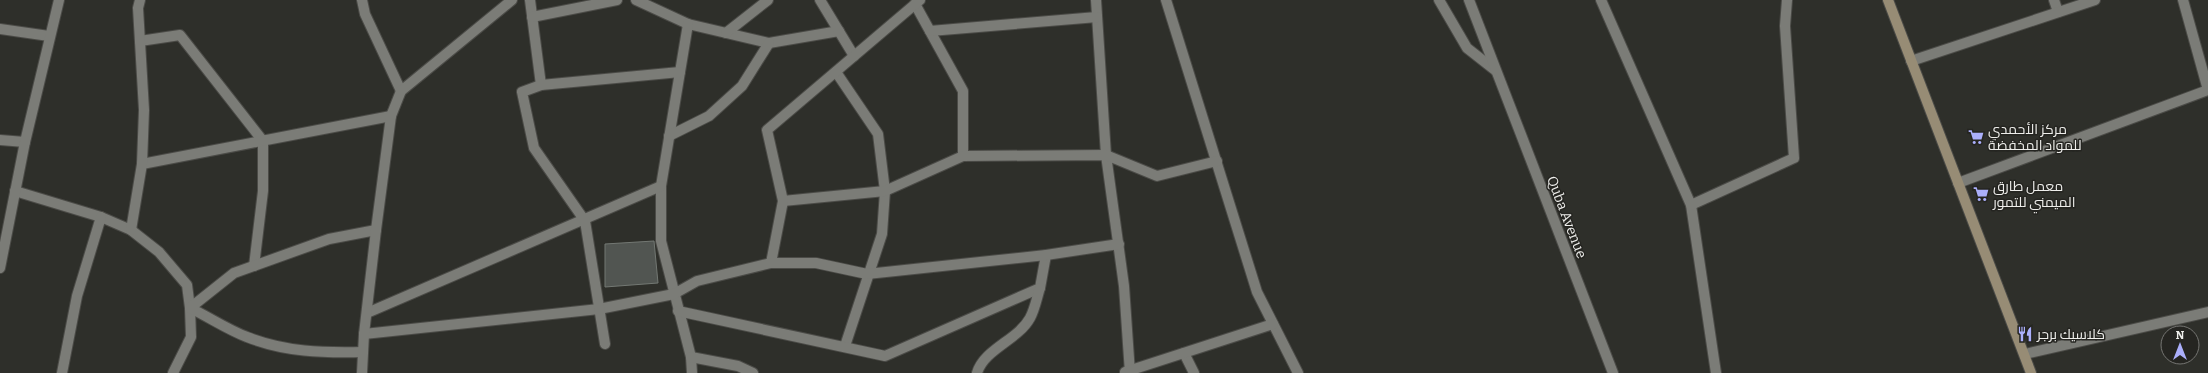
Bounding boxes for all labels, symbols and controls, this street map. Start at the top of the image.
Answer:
place label: مركز الأحمدي للمواد المخفضة [1988,121,2082,154]
supermarket icon: مركز الأحمدي للمواد المخفضة [1967,128,1985,146]
street label: Quba Avenue [1543,174,1590,261]
place label: معمل طارق الميمني للتمور [1992,178,2075,214]
supermarket icon: معمل طارق الميمني للتمور [1972,185,1990,203]
restaurant icon: كلاسيك برجر [2016,325,2034,343]
north arrow [2160,325,2200,365]
place label: كلاسيك برجر [2036,326,2105,343]
text: N [2176,329,2185,342]

